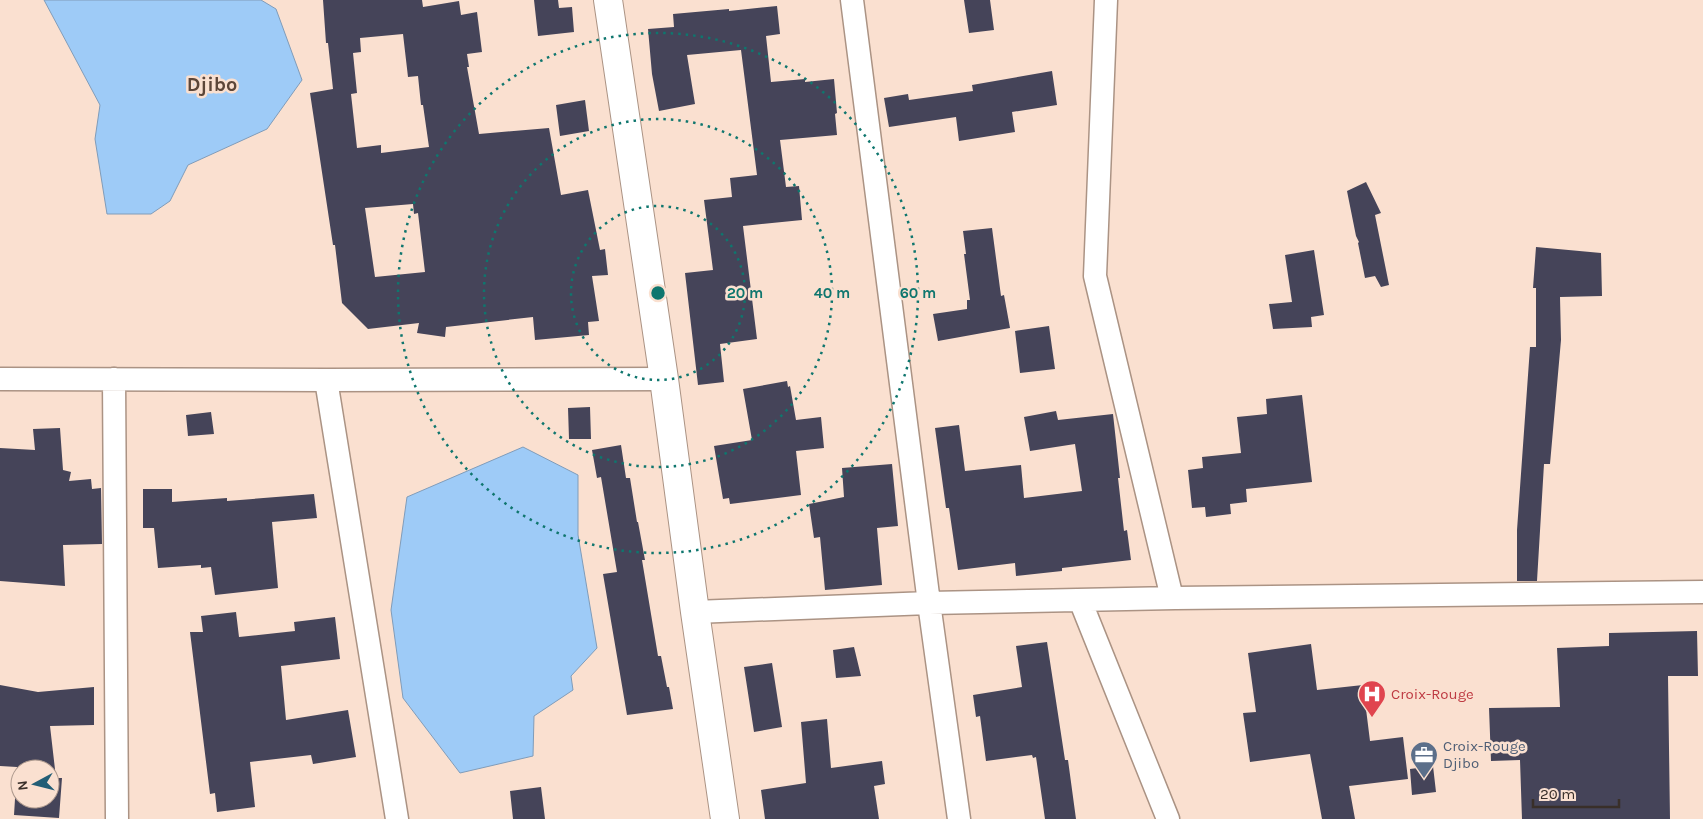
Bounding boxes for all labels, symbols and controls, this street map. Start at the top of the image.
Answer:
district label: Djibo [187,73,237,96]
centre of rings [649,284,667,302]
text: 20 m [727,284,763,302]
text: 40 m [814,284,850,302]
text: 60 m [900,284,936,302]
hospital icon: Croix-Rouge [1357,679,1387,718]
place label: Croix-Rouge [1391,685,1474,703]
place label: Croix-Rouge Djibo [1443,737,1526,772]
office icon: Croix-Rouge Djibo [1409,740,1439,779]
north arrow [10,759,60,809]
scale bar [1533,776,1619,808]
text: N [14,780,32,792]
text: 20 m [1540,785,1575,803]

